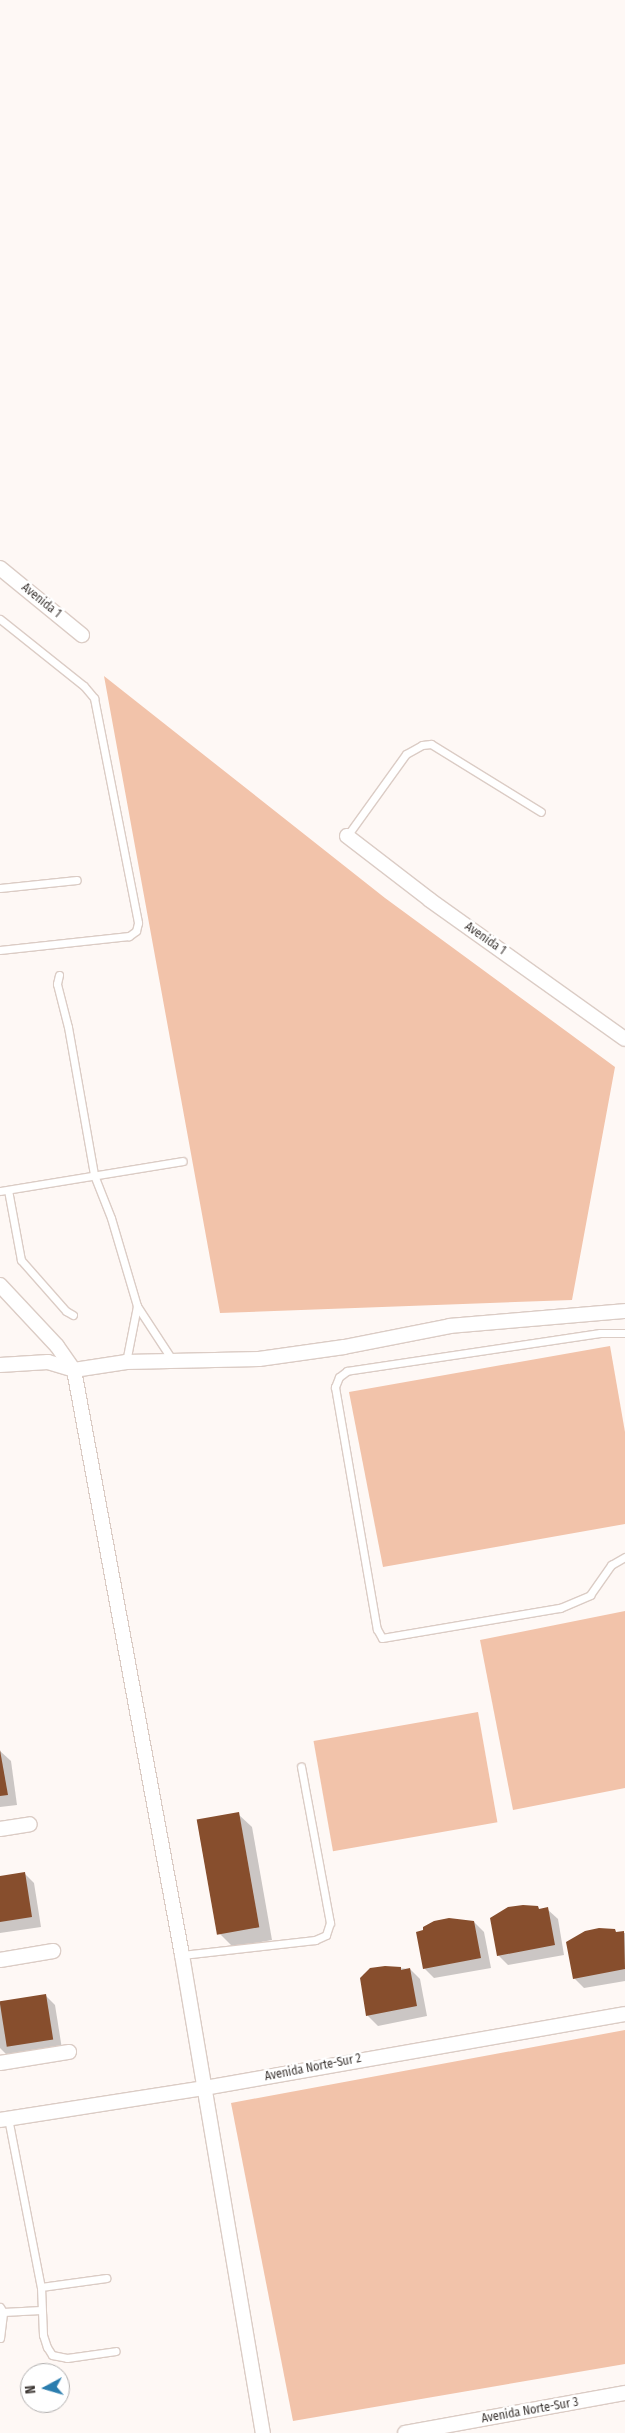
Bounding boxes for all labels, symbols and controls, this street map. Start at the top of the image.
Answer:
street label: Avenida 1 [18,581,64,621]
street label: Avenida 1 [462,920,508,958]
street label: Avenida Norte-Sur 2 [264,2052,362,2084]
north arrow [20,2363,70,2413]
text: N [22,2384,39,2395]
street label: Avenida Norte-Sur 3 [480,2395,580,2427]

